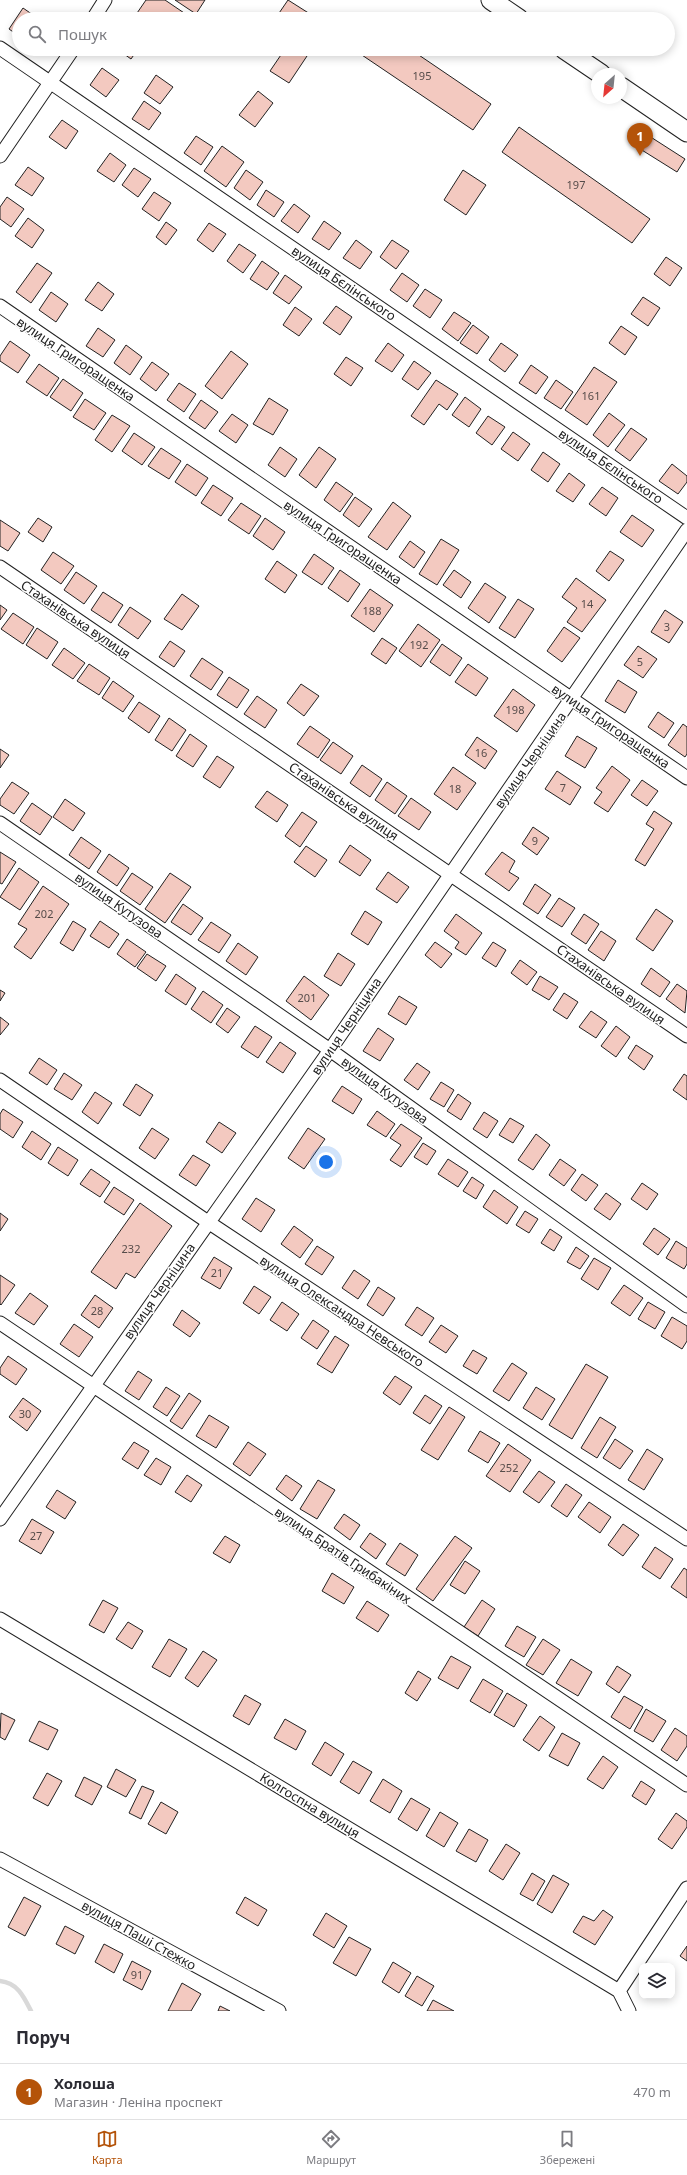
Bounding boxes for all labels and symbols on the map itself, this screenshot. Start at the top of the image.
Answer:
house number: 195 [413,68,431,83]
north arrow [591,68,627,104]
pin: 1 [627,123,653,156]
house number: 197 [567,177,585,192]
street label: вулиця Бєлінського [288,241,400,325]
street label: вулиця Григоращенка [13,313,139,405]
house number: 161 [582,388,600,403]
street label: вулиця Бєлінського [555,424,667,508]
street label: вулиця Григоращенка [280,496,406,588]
street label: Стаханівська вулиця [18,576,134,662]
house number: 14 [581,596,594,611]
house number: 188 [363,603,381,618]
house number: 3 [664,619,670,634]
house number: 192 [410,637,428,652]
house number: 5 [637,654,643,669]
street label: вулиця Григоращенка [548,680,674,772]
house number: 198 [506,702,524,717]
street label: вулиця Черніцина [490,708,570,812]
house number: 16 [475,745,487,760]
street label: Стаханівська вулиця [286,758,402,844]
house number: 7 [560,780,566,795]
house number: 18 [449,781,461,796]
house number: 9 [532,833,538,848]
street label: вулиця Кутузова [71,868,167,942]
house number: 202 [35,906,53,921]
street label: Стаханівська вулиця [553,940,669,1028]
street label: вулиця Черніцина [307,974,385,1078]
house number: 201 [298,990,316,1005]
street label: вулиця Кутузова [338,1052,432,1128]
your location [316,1152,336,1172]
street label: вулиця Черніцина [119,1239,199,1343]
house number: 232 [122,1241,140,1256]
street label: вулиця Олександра Невського [256,1251,428,1371]
house number: 21 [211,1265,223,1280]
house number: 28 [91,1303,103,1318]
house number: 30 [19,1406,31,1421]
house number: 252 [500,1460,518,1475]
street label: вулиця Братів Грибакіних [271,1503,415,1608]
house number: 27 [30,1528,42,1543]
street label: Колгоспна вулиця [257,1768,363,1842]
street label: вулиця Паші Стежко [79,1896,200,1974]
house number: 91 [131,1967,143,1982]

